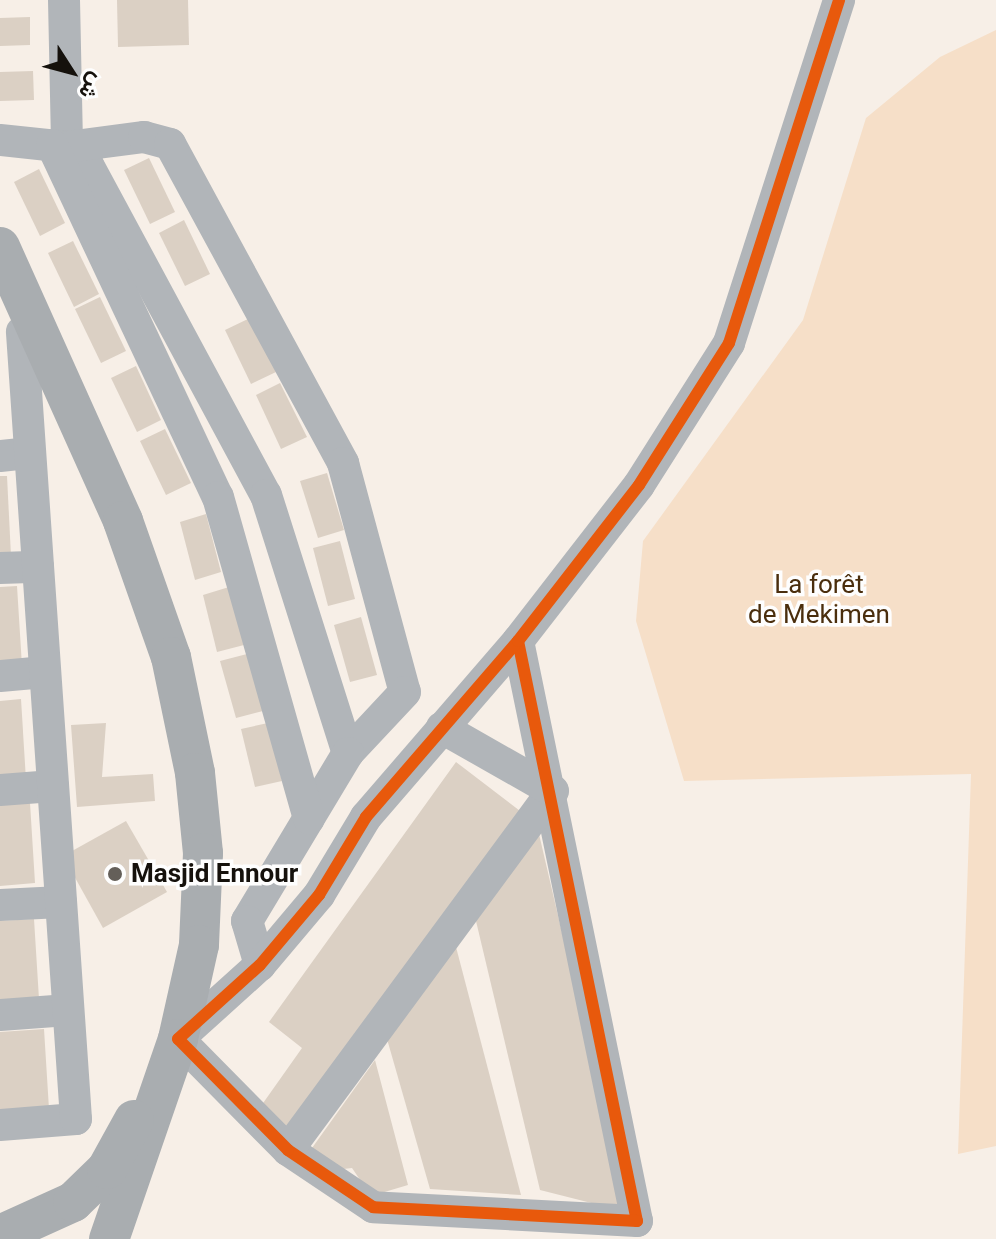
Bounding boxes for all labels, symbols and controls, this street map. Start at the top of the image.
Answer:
north arrow [32,32,112,112]
text: ش [74,68,110,104]
park label: La forêt de Mekimen [748,569,890,630]
place label: Masjid Ennour [131,858,298,890]
marker: Masjid Ennour [106,865,124,883]

